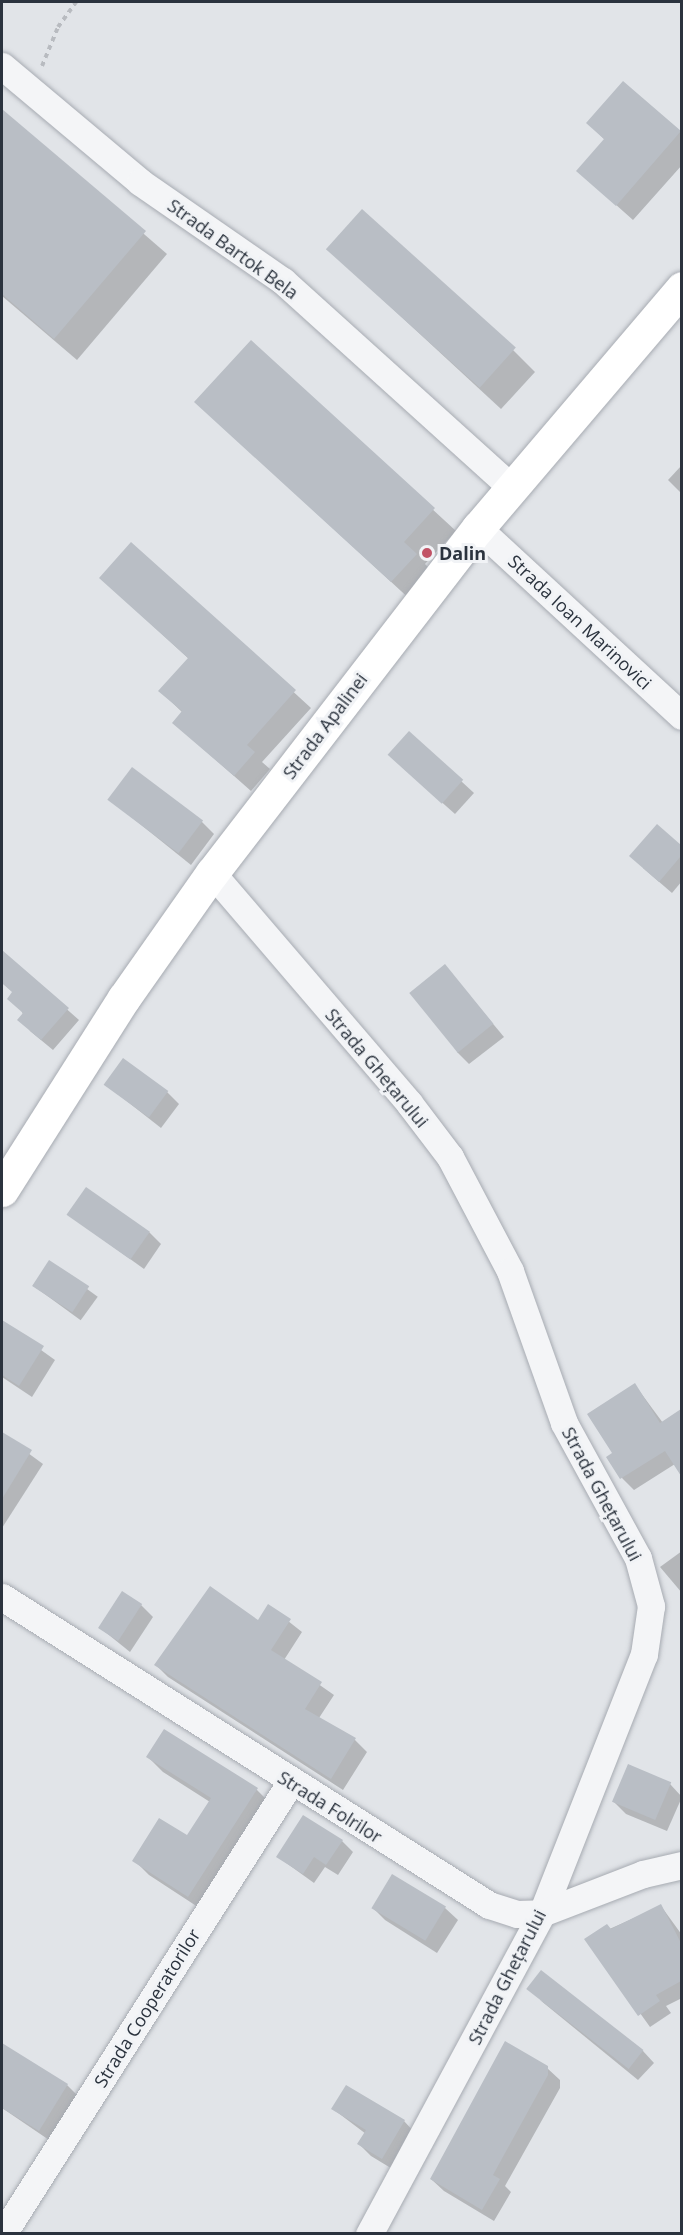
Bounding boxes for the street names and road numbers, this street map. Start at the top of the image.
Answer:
street label: Strada Bartok Bela [164,194,302,304]
street label: Strada Ioan Marinovici [504,550,656,694]
street label: Strada Apalinei [278,669,372,783]
street label: Strada Ghețarului [321,1004,433,1132]
street label: Strada Ghețarului [558,1423,646,1565]
street label: Strada Folrilor [274,1766,386,1848]
street label: Strada Ghețarului [464,1906,550,2048]
street label: Strada Cooperatorilor [89,1925,205,2091]

